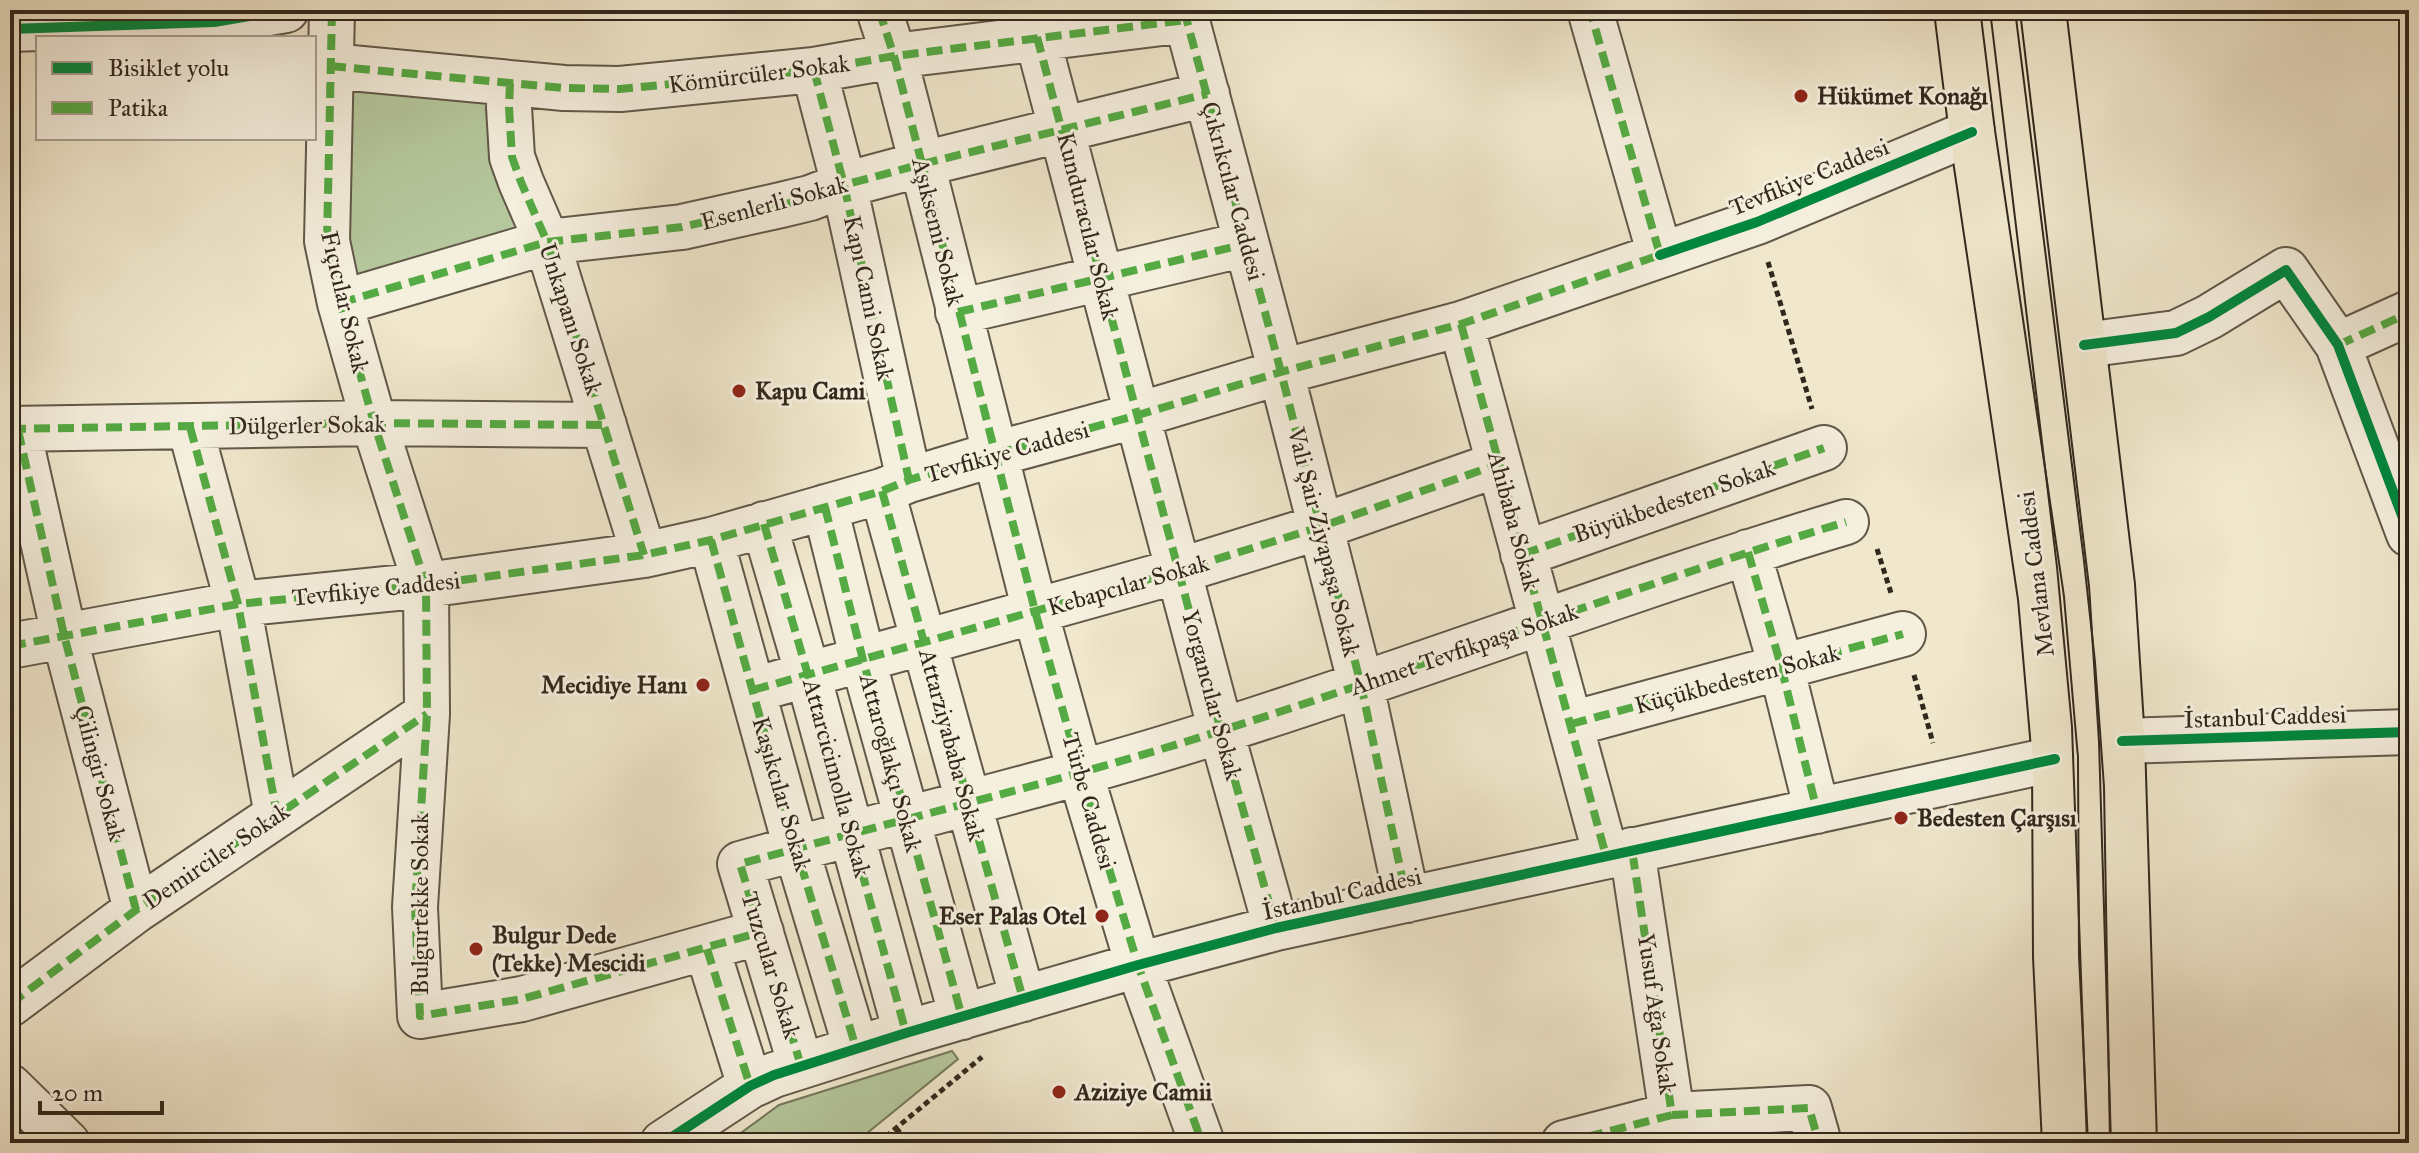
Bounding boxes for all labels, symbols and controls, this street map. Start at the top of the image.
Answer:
legend [36,36,316,140]
street label: Kömürcüler Sokak [667,48,852,100]
text: Bisiklet yolu [108,53,230,83]
place label: Hükümet Konağı [1817,81,1988,111]
marker: Hükümet Konağı [1792,87,1810,105]
text: Patika [108,93,169,123]
street label: Çıkrıkcılar Caddesi [1195,98,1271,284]
street label: Kunduracılar Sokak [1050,129,1126,324]
street label: Tevfikiye Caddesi [1725,131,1893,223]
street label: Aşıksemi Sokak [905,154,971,310]
street label: Esenlerli Sokak [697,169,852,237]
street label: Kapı Cami Sokak [837,213,901,384]
street label: Fıçıcılar Sokak [314,228,376,377]
street label: Unkapanı Sokak [532,239,610,400]
place label: Kapu Cami [755,376,866,406]
marker: Kapu Cami [730,382,748,400]
street label: Dülgerler Sokak [228,409,387,441]
street label: Tevfikiye Caddesi [921,414,1093,490]
street label: Vali Şair Ziyapaşa Sokak [1281,423,1367,660]
street label: Ahibaba Sokak [1481,447,1547,595]
street label: Büyükbedesten Sokak [1569,452,1780,550]
street label: Mevlana Caddesi [2011,489,2061,659]
street label: Kebapcılar Sokak [1044,547,1213,622]
street label: Tevfikiye Caddesi [290,565,462,613]
street label: Ahmet Tevfikpaşa Sokak [1345,596,1583,702]
street label: Yorgancılar Sokak [1175,607,1249,784]
street label: Küçükbedesten Sokak [1631,637,1844,721]
street label: Attarziyababa Sokak [912,645,992,845]
place label: Mecidiye Hanı [541,670,687,700]
street label: Attaroğlakçı Sokak [853,670,929,856]
street label: Attarcicimolla Sokak [796,675,878,881]
marker: Mecidiye Hanı [694,676,712,694]
street label: İstanbul Caddesi [2183,699,2347,735]
street label: Çilingir Sokak [67,702,133,845]
street label: Kaşıkcılar Sokak [746,713,819,876]
street label: Türbe Caddesi [1055,729,1123,873]
street label: Demirciler Sokak [137,795,296,916]
place label: Bedesten Çarşısı [1917,803,2077,833]
marker: Bedesten Çarşısı [1892,809,1910,827]
street label: Bulgurtekke Sokak [405,812,435,995]
street label: İstanbul Caddesi [1259,861,1425,927]
street label: Tuzcular Sokak [734,888,808,1043]
place label: Eser Palas Otel [939,901,1087,931]
marker: Eser Palas Otel [1093,907,1111,925]
place label: Bulgur Dede (Tekke) Mescidi [492,920,646,978]
street label: Yusuf Ağa Sokak [1631,932,1683,1097]
marker: Bulgur Dede (Tekke) Mescidi [467,940,485,958]
scale bar [40,1065,162,1115]
place label: Aziziye Camii [1073,1077,1213,1107]
text: 20 m [52,1078,103,1108]
marker: Aziziye Camii [1050,1083,1068,1101]

